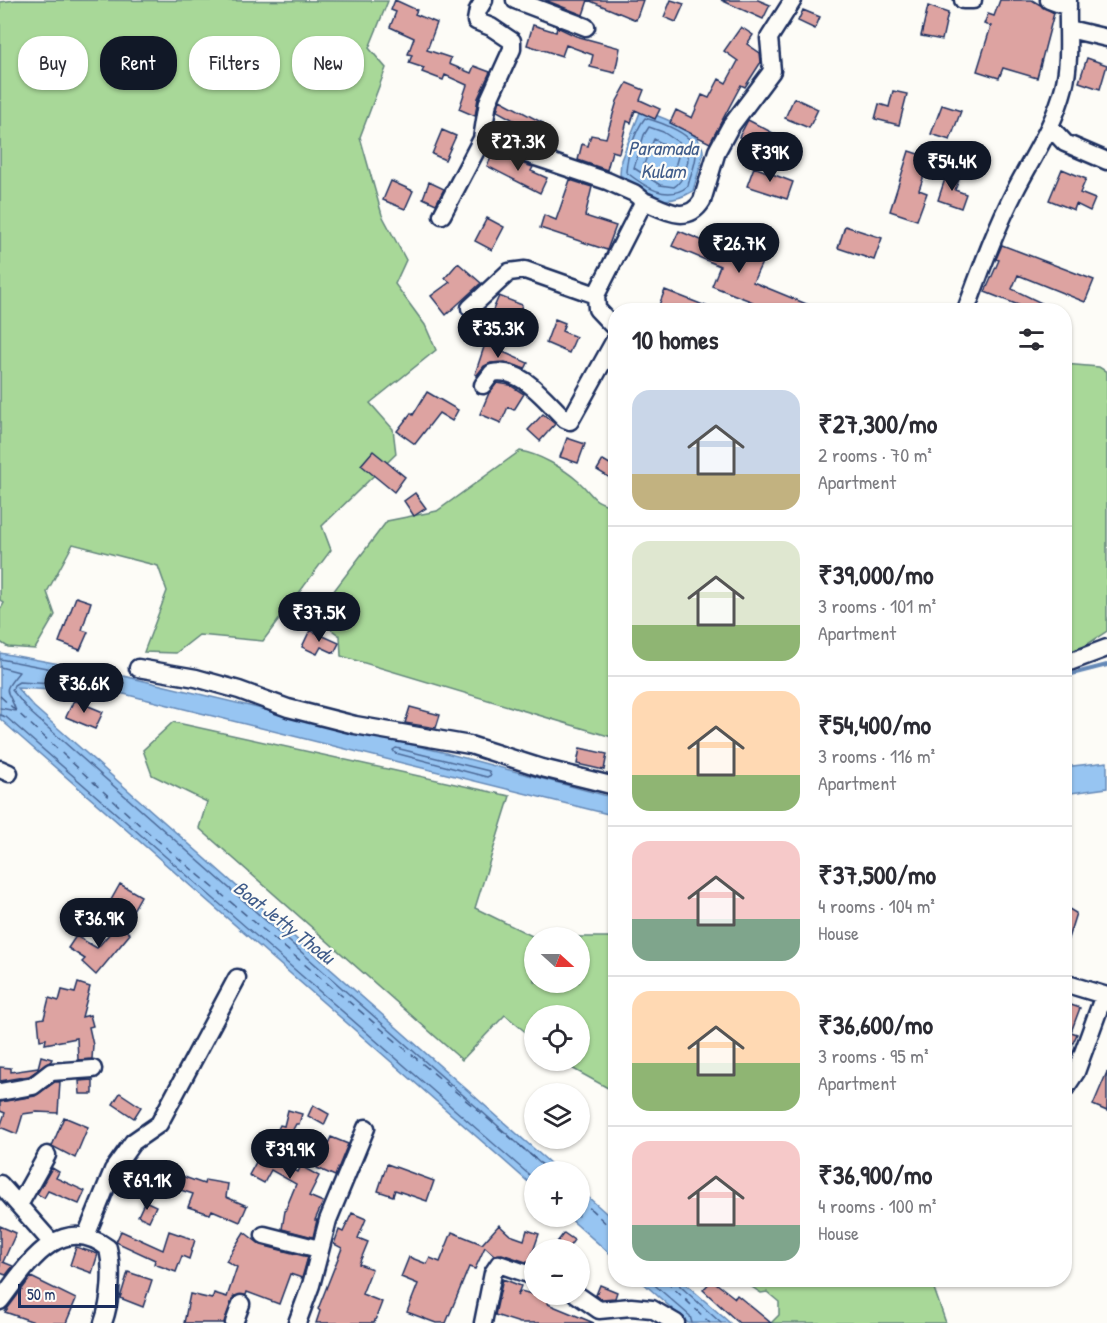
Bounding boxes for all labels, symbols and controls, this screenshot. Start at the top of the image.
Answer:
chip: Buy [18,36,88,90]
chip: Rent [100,36,177,90]
chip: Filters [189,36,280,90]
chip: New [292,36,364,90]
pin: ₹27.3K [469,121,567,172]
text: ₹27.3K [491,127,545,154]
pin: ₹39K [734,132,806,183]
water label: Paramada Kulam [628,134,700,184]
text: ₹39K [751,138,789,165]
pin: ₹54.4K [903,141,1001,192]
text: ₹54.4K [927,147,977,174]
pin: ₹26.7K [690,223,788,274]
text: ₹26.7K [712,229,766,256]
pin: ₹35.3K [449,308,547,359]
text: ₹35.3K [472,314,524,341]
text: 10 homes [632,322,719,357]
icon: filters [1015,323,1048,356]
text: ₹27,300/mo [818,406,937,441]
icon: home [680,414,752,486]
text: 2 rooms · 70 m² [818,441,932,468]
text: Apartment [818,468,896,495]
text: ₹39,000/mo [818,557,933,592]
icon: home [680,565,752,637]
pin: ₹37.5K [270,592,368,643]
text: 3 rooms · 101 m² [818,592,936,619]
text: ₹37.5K [292,598,346,625]
text: Apartment [818,619,896,646]
pin: ₹36.6K [35,663,133,714]
text: ₹36.6K [58,669,110,696]
text: ₹54,400/mo [818,707,931,742]
icon: home [680,715,752,787]
text: 3 rooms · 116 m² [818,742,935,769]
text: Apartment [818,769,896,796]
text: ₹37,500/mo [818,857,936,892]
icon: home [680,865,752,937]
water label: Boat Jetty Thodu [228,874,342,972]
text: 4 rooms · 104 m² [818,892,935,919]
pin: ₹36.9K [50,898,148,949]
text: ₹36.9K [74,904,124,931]
text: House [818,919,859,946]
north arrow [524,927,590,993]
map controls [524,927,590,1305]
button: locate [524,1005,590,1071]
text: ₹36,600/mo [818,1007,933,1042]
icon: home [680,1015,752,1087]
text: 3 rooms · 95 m² [818,1042,928,1069]
text: Apartment [818,1069,896,1096]
button: layers [524,1083,590,1149]
pin: ₹39.9K [241,1129,339,1180]
text: ₹39.9K [265,1135,315,1162]
text: ₹36,900/mo [818,1157,932,1192]
pin: ₹69.1K [98,1160,196,1211]
button: + [524,1161,590,1227]
icon: home [680,1165,752,1237]
text: ₹69.1K [123,1166,171,1193]
text: 4 rooms · 100 m² [818,1192,936,1219]
text: House [818,1219,859,1246]
button: − [524,1239,590,1305]
scale bar [18,1281,118,1308]
text: 50 m [27,1283,56,1305]

